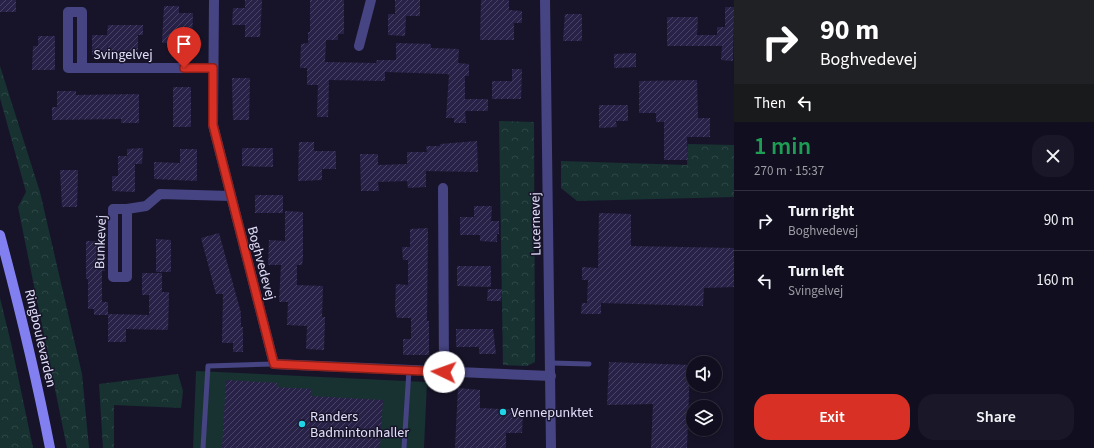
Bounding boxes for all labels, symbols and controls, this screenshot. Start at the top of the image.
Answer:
text: 90 m [820,10,879,50]
icon: right [754,16,806,68]
pin [167,27,201,68]
icon: arrive [173,33,195,55]
street label: Svingelvej [93,45,153,65]
text: Boghvedevej [820,47,917,72]
icon: left [794,92,816,114]
text: Then [754,93,786,114]
text: 1 min [754,129,811,164]
button: close [1032,135,1074,177]
text: 270 m · 15:37 [754,162,824,180]
street label: Lucernevej [525,192,547,256]
text: Turn right [788,201,854,222]
icon: right [754,210,776,232]
text: 90 m [1044,210,1074,231]
street label: Bunkevej [90,215,112,269]
text: Boghvedevej [788,222,858,240]
street label: Boghvedevej [242,224,280,302]
text: Turn left [788,261,844,282]
icon: left [754,270,776,292]
text: 160 m [1036,270,1074,291]
text: Svingelvej [788,282,843,300]
street label: Ringboulevarden [19,287,61,389]
position arrow [423,351,465,393]
map controls [686,356,722,436]
button: sound [686,356,722,392]
button: Exit [754,394,910,440]
button: Share [918,394,1074,440]
button: layers [686,400,722,436]
place label: Vennepunktet [511,403,593,423]
place label: Randers Badmintonhaller [310,407,409,443]
marker: Vennepunktet [498,407,508,417]
marker: Randers Badmintonhaller [297,419,307,429]

